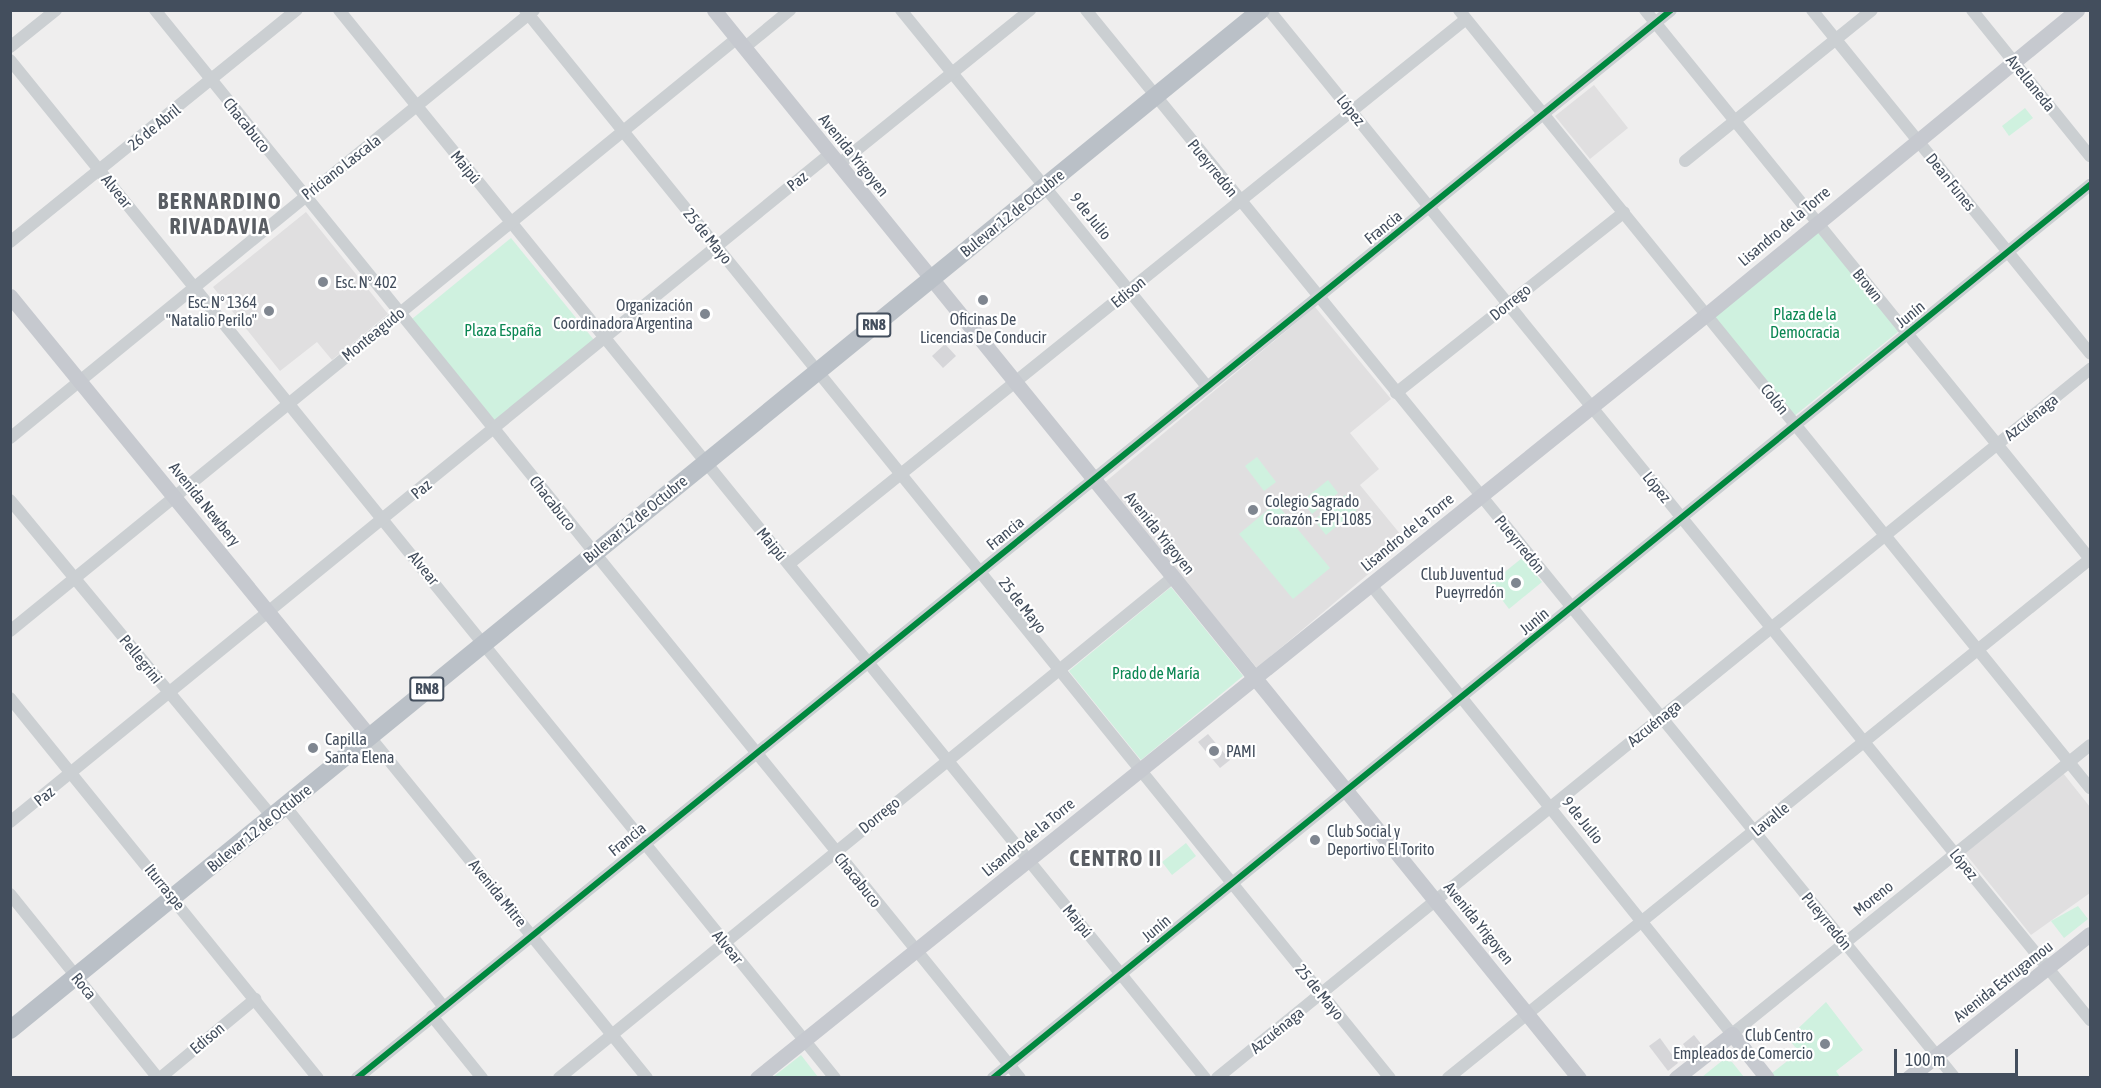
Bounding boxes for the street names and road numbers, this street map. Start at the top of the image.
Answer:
street label: Avellaneda [2002,51,2060,115]
street label: López [1333,91,1369,129]
street label: Chacabuco [219,94,275,156]
street label: 26 de Abril [124,100,184,154]
street label: Avenida Yrigoyen [815,110,893,200]
street label: Priciano Lascala [298,130,384,204]
street label: Pueyrredón [1184,135,1242,201]
street label: Maipú [447,147,485,187]
street label: Dean Funes [1922,149,1980,215]
street label: Bulevar 12 de Octubre [956,165,1068,261]
street label: Paz [783,167,811,195]
street label: Alvear [98,170,136,212]
street label: Lisandro de la Torre [1734,182,1834,270]
street label: 9 de Julio [1066,189,1116,243]
street label: 25 de Mayo [680,204,736,268]
street label: Francia [1360,206,1406,248]
street label: Brown [1849,265,1887,305]
street label: Edison [1107,272,1149,312]
street label: Dorrego [1486,280,1534,324]
street label: Junín [1892,296,1928,332]
street label: Monteagudo [338,303,408,365]
road number: RN8 [856,313,892,337]
street label: Colón [1757,380,1793,418]
street label: Azcuénaga [2000,390,2062,444]
street label: Avenida Newbery [165,458,245,550]
street label: López [1639,468,1675,506]
street label: Bulevar 12 de Octubre [579,471,691,567]
street label: Chacabuco [526,472,580,534]
street label: Paz [407,475,435,503]
street label: Avenida Yrigoyen [1121,488,1199,578]
street label: Lisandro de la Torre [1357,489,1457,575]
street label: Pueyrredón [1491,511,1549,577]
street label: Francia [982,512,1028,554]
street label: Maipú [753,524,791,564]
street label: Alvear [405,547,443,589]
street label: 25 de Mayo [995,573,1051,637]
street label: Junín [1516,603,1552,639]
street label: Pellegrini [116,631,166,687]
road number: RN8 [409,677,445,701]
street label: Azcuénaga [1623,696,1685,750]
street label: Bulevar 12 de Octubre [203,780,315,876]
street label: Paz [30,782,58,810]
street label: Dorrego [855,793,903,837]
street label: 9 de Julio [1558,793,1608,847]
street label: Lisandro de la Torre [978,794,1078,880]
street label: Lavalle [1747,798,1793,840]
street label: Francia [604,818,650,860]
street label: López [1946,845,1982,883]
street label: Chacabuco [830,849,886,911]
street label: Avenida Mitre [465,855,531,931]
street label: Iturraspe [141,860,189,914]
street label: Moreno [1849,876,1897,920]
street label: Avenida Yrigoyen [1440,878,1518,968]
street label: Pueyrredón [1798,888,1856,954]
street label: Maipú [1059,901,1097,941]
street label: Junín [1138,910,1174,946]
street label: Alvear [709,926,747,968]
street label: Avenida Estrugamou [1950,936,2056,1026]
street label: 25 de Mayo [1292,960,1348,1024]
street label: Roca [67,969,101,1003]
street label: Azcuénaga [1246,1003,1308,1057]
street label: Edison [186,1018,228,1058]

